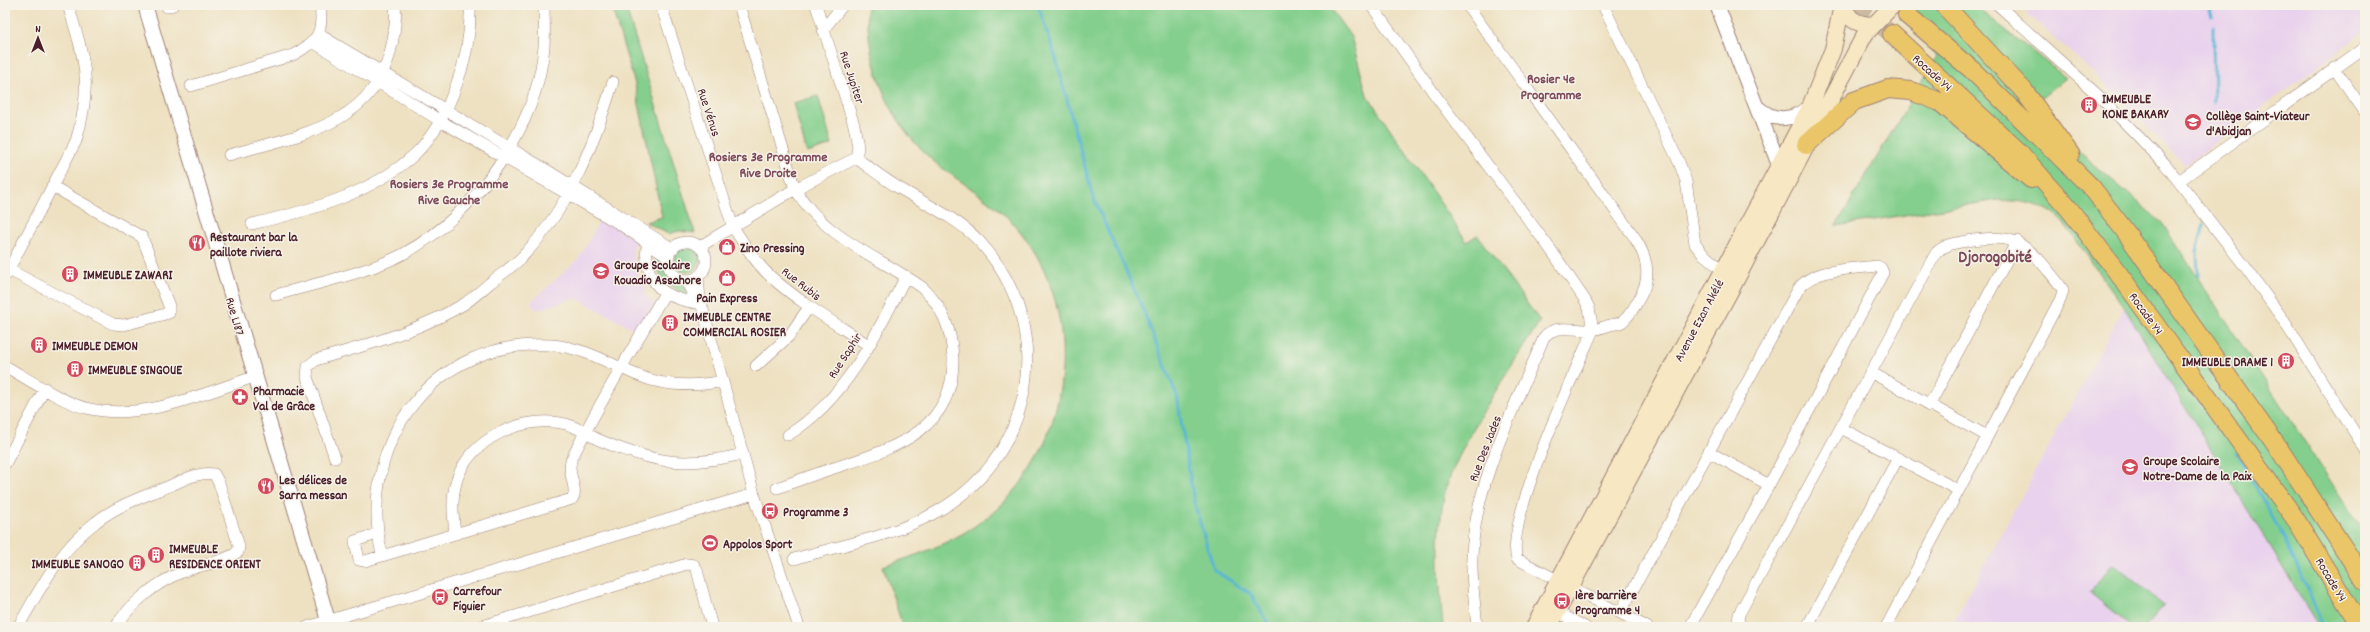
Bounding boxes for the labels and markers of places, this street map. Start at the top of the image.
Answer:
place label: IMMEUBLE KONE BAKARY [2102,91,2169,125]
building icon: IMMEUBLE KONE BAKARY [2079,95,2099,115]
place label: Collège Saint-Viateur d'Abidjan [2206,108,2311,142]
school or university icon: Collège Saint-Viateur d'Abidjan [2183,112,2203,132]
place label: Restaurant bar la paillote riviera [210,229,298,263]
restaurant icon: Restaurant bar la paillote riviera [187,233,207,253]
shop icon: Zino Pressing [717,237,737,257]
place label: Zino Pressing [740,240,805,259]
place label: Groupe Scolaire Kouadio Assahore [614,257,701,291]
school or university icon: Groupe Scolaire Kouadio Assahore [591,261,611,281]
building icon: IMMEUBLE ZAWARI [60,264,80,284]
place label: IMMEUBLE ZAWARI [83,267,174,286]
shop icon: Pain Express [717,268,737,288]
place label: Pain Express [696,290,758,309]
place label: IMMEUBLE CENTRE COMMERCIAL ROSIER [683,309,786,343]
building icon: IMMEUBLE CENTRE COMMERCIAL ROSIER [660,313,680,333]
building icon: IMMEUBLE DEMON [29,335,49,355]
place label: IMMEUBLE DEMON [52,338,138,357]
building icon: IMMEUBLE DRAME 1 [2276,351,2296,371]
place label: IMMEUBLE DRAME 1 [2182,354,2273,373]
building icon: IMMEUBLE SINGOUE [65,359,85,379]
place label: IMMEUBLE SINGOUE [88,362,183,381]
place label: Pharmacie Val de Grâce [253,383,315,417]
pharmacy icon: Pharmacie Val de Grâce [230,387,250,407]
place label: Groupe Scolaire Notre-Dame de la Paix [2143,453,2252,487]
school or university icon: Groupe Scolaire Notre-Dame de la Paix [2120,457,2140,477]
place label: Les délices de Sarra messan [279,472,347,506]
restaurant icon: Les délices de Sarra messan [256,476,276,496]
bus stop icon: Programme 3 [760,501,780,521]
place label: Programme 3 [783,504,849,523]
sports icon: Appolos Sport [700,533,720,553]
place label: Appolos Sport [723,536,793,555]
place label: IMMEUBLE RESIDENCE ORIENT [169,541,261,575]
building icon: IMMEUBLE RESIDENCE ORIENT [146,545,166,565]
building icon: IMMEUBLE SANOGO [127,553,147,573]
place label: IMMEUBLE SANOGO [31,556,125,575]
place label: Carrefour Figuier [453,583,503,617]
bus stop icon: Carrefour Figuier [430,587,450,607]
place label: 1ère barrière Programme 4 [1575,587,1640,621]
bus stop icon: 1ère barrière Programme 4 [1552,591,1572,611]

